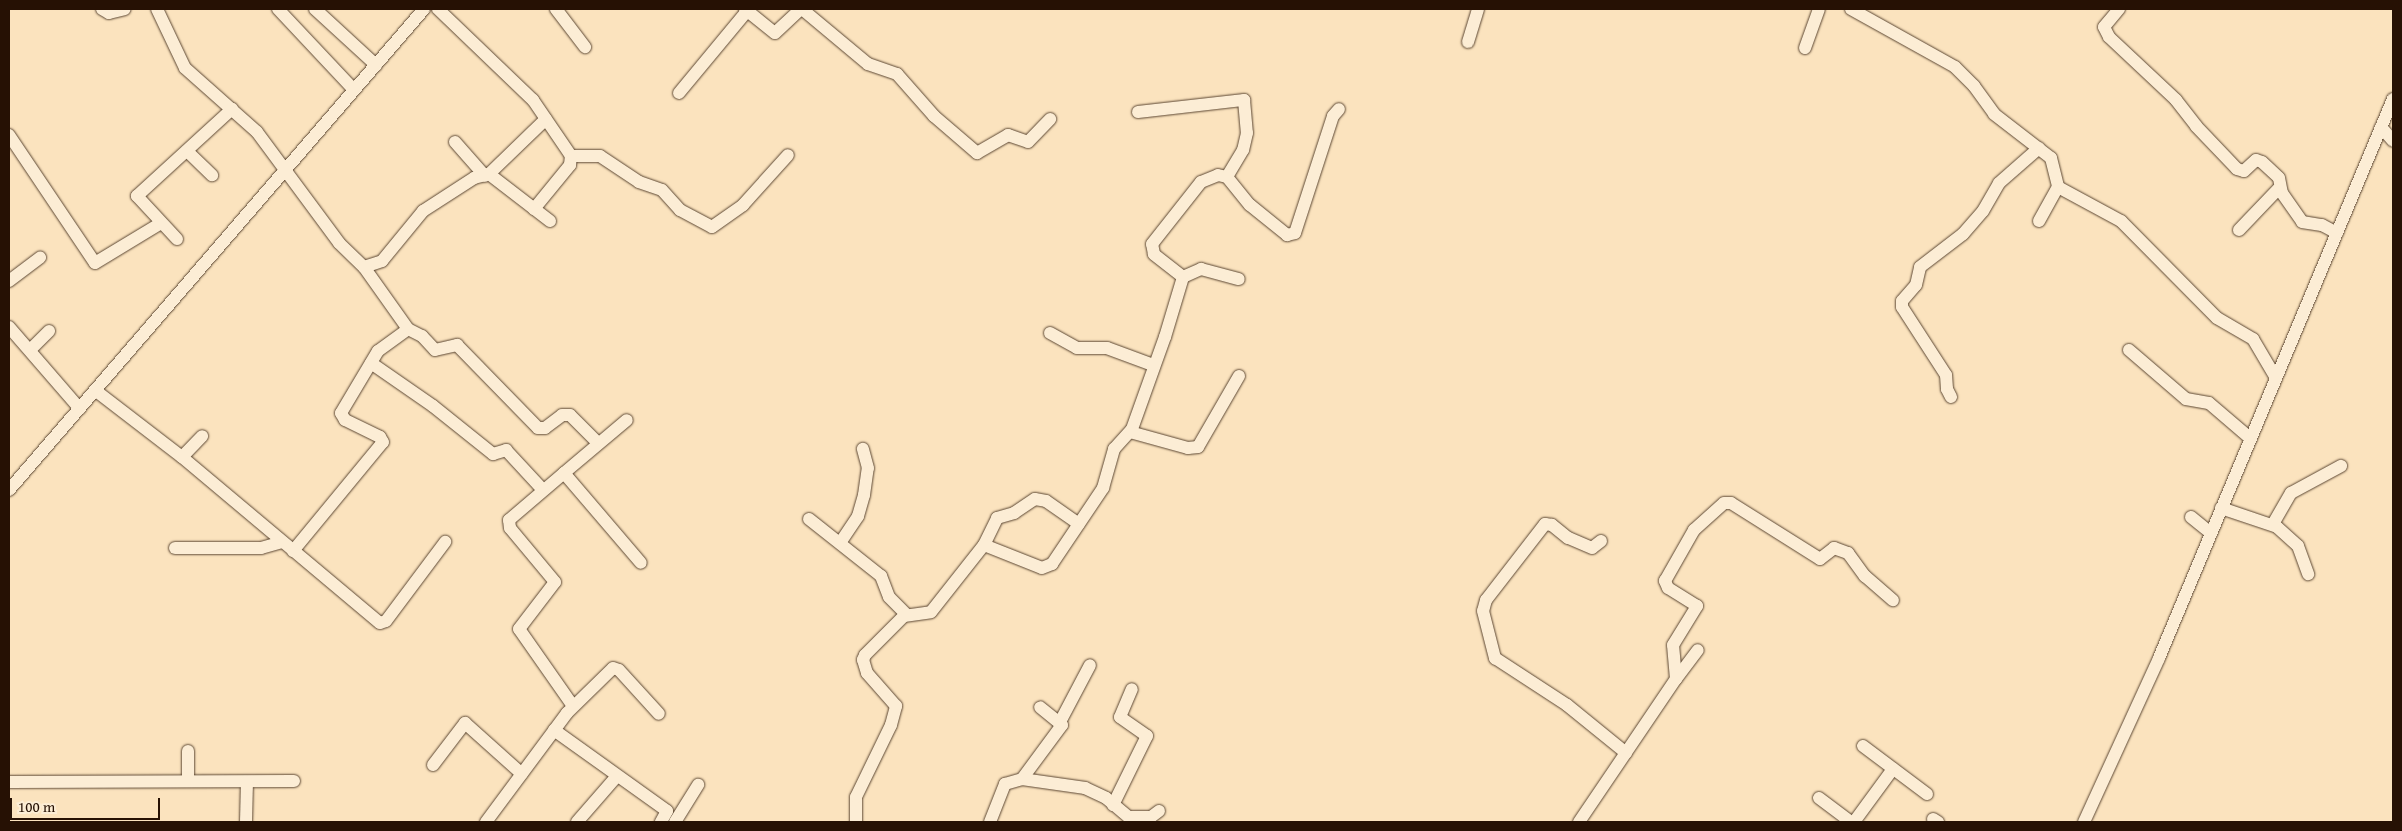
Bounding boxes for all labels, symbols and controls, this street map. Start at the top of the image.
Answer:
scale bar [12,788,162,820]
text: 100 m [18,796,55,817]

